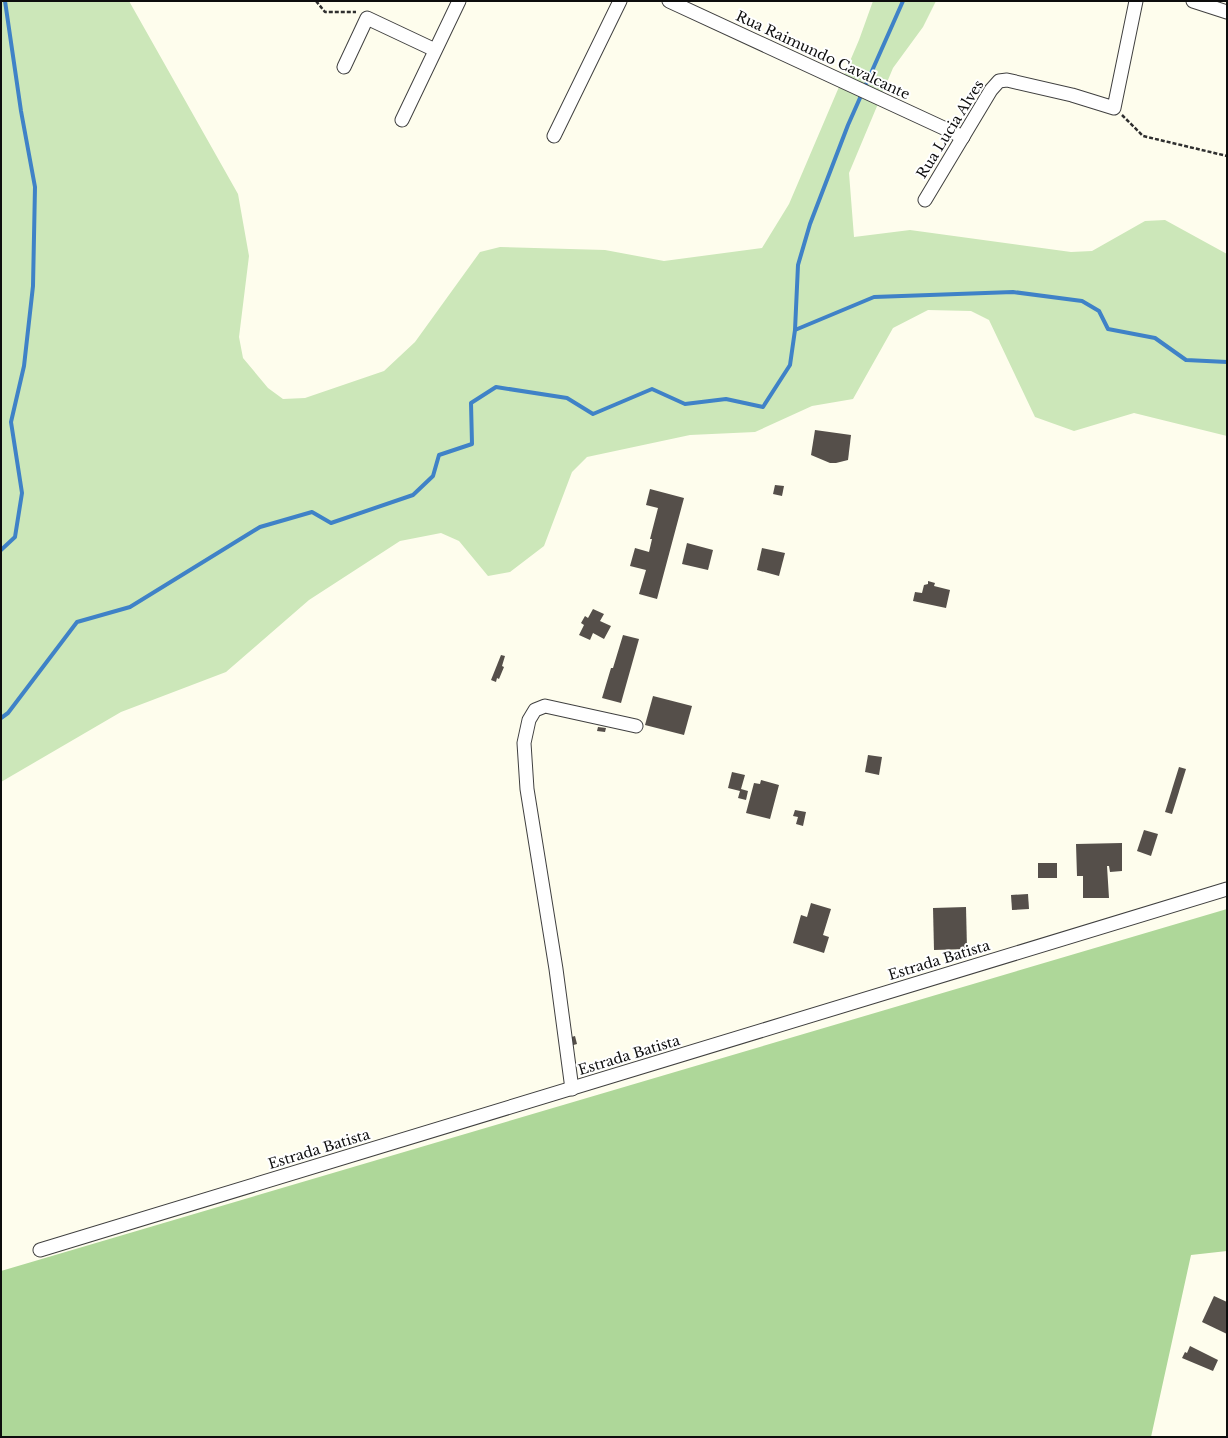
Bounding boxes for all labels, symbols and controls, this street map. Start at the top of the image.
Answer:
street label: Rua Raimundo Cavalcante [733,7,913,103]
street label: Rua Lucia Alves [912,76,988,182]
street label: Estrada Batista [886,936,992,984]
street label: Estrada Batista [576,1031,682,1079]
street label: Estrada Batista [266,1125,372,1173]

